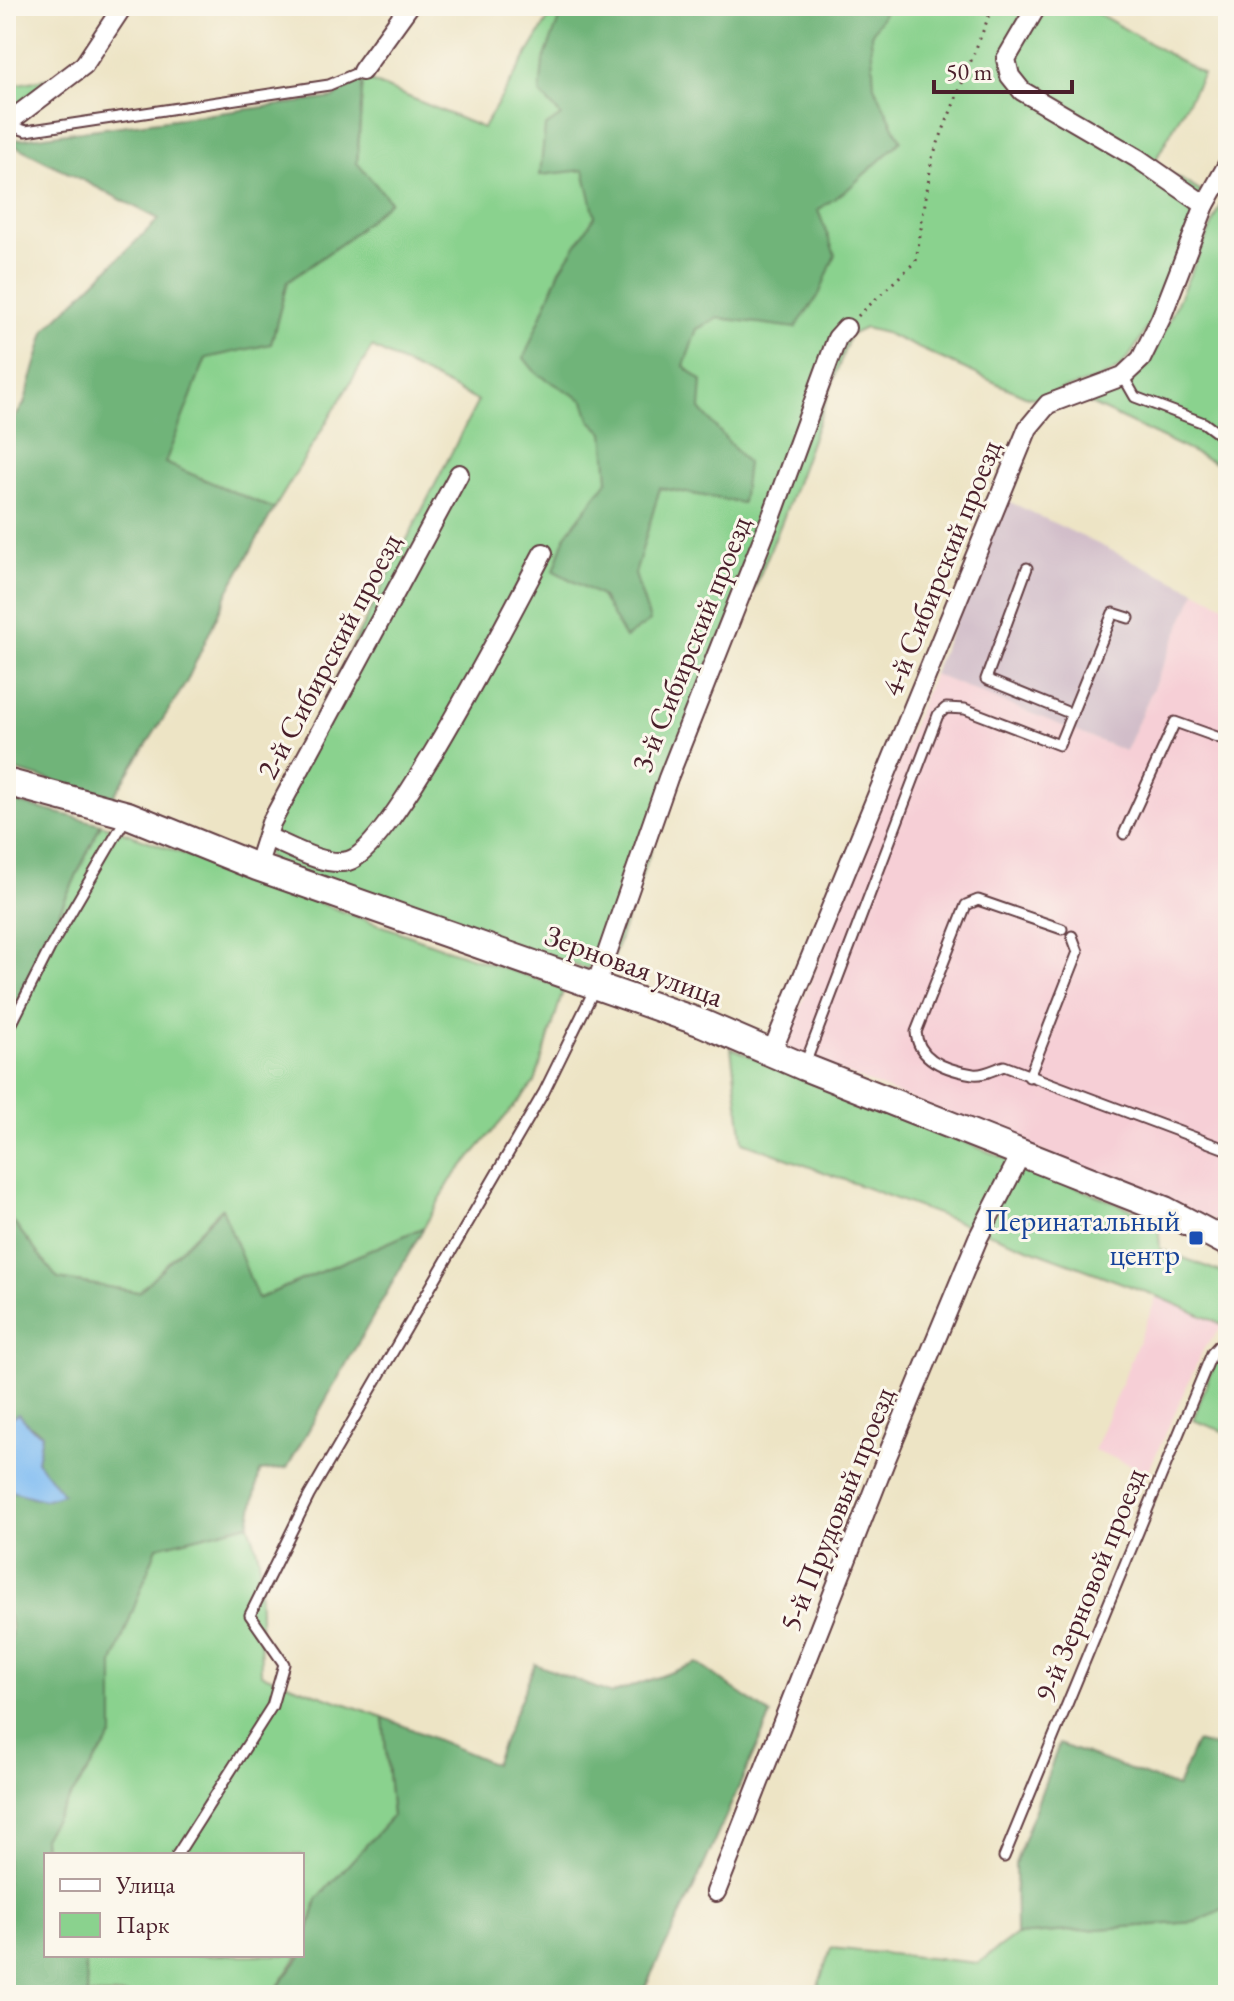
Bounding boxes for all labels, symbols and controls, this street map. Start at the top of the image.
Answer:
scale bar [934,44,1072,94]
text: 50 m [946,56,993,87]
street label: 4-й Сибирский проезд [871,434,1010,702]
street label: 3-й Сибирский проезд [621,510,760,778]
street label: 2-й Сибирский проезд [247,526,410,785]
street label: Зерновая улица [540,915,729,1016]
place label: Перинатальный центр [984,1201,1180,1274]
marker: Перинатальный центр [1187,1229,1205,1247]
street label: 5-й Прудовый проезд [770,1381,903,1637]
street label: 9-й Зерновой проезд [1025,1462,1154,1707]
legend [44,1853,304,1957]
text: Улица [115,1869,175,1900]
text: Парк [116,1909,170,1940]

